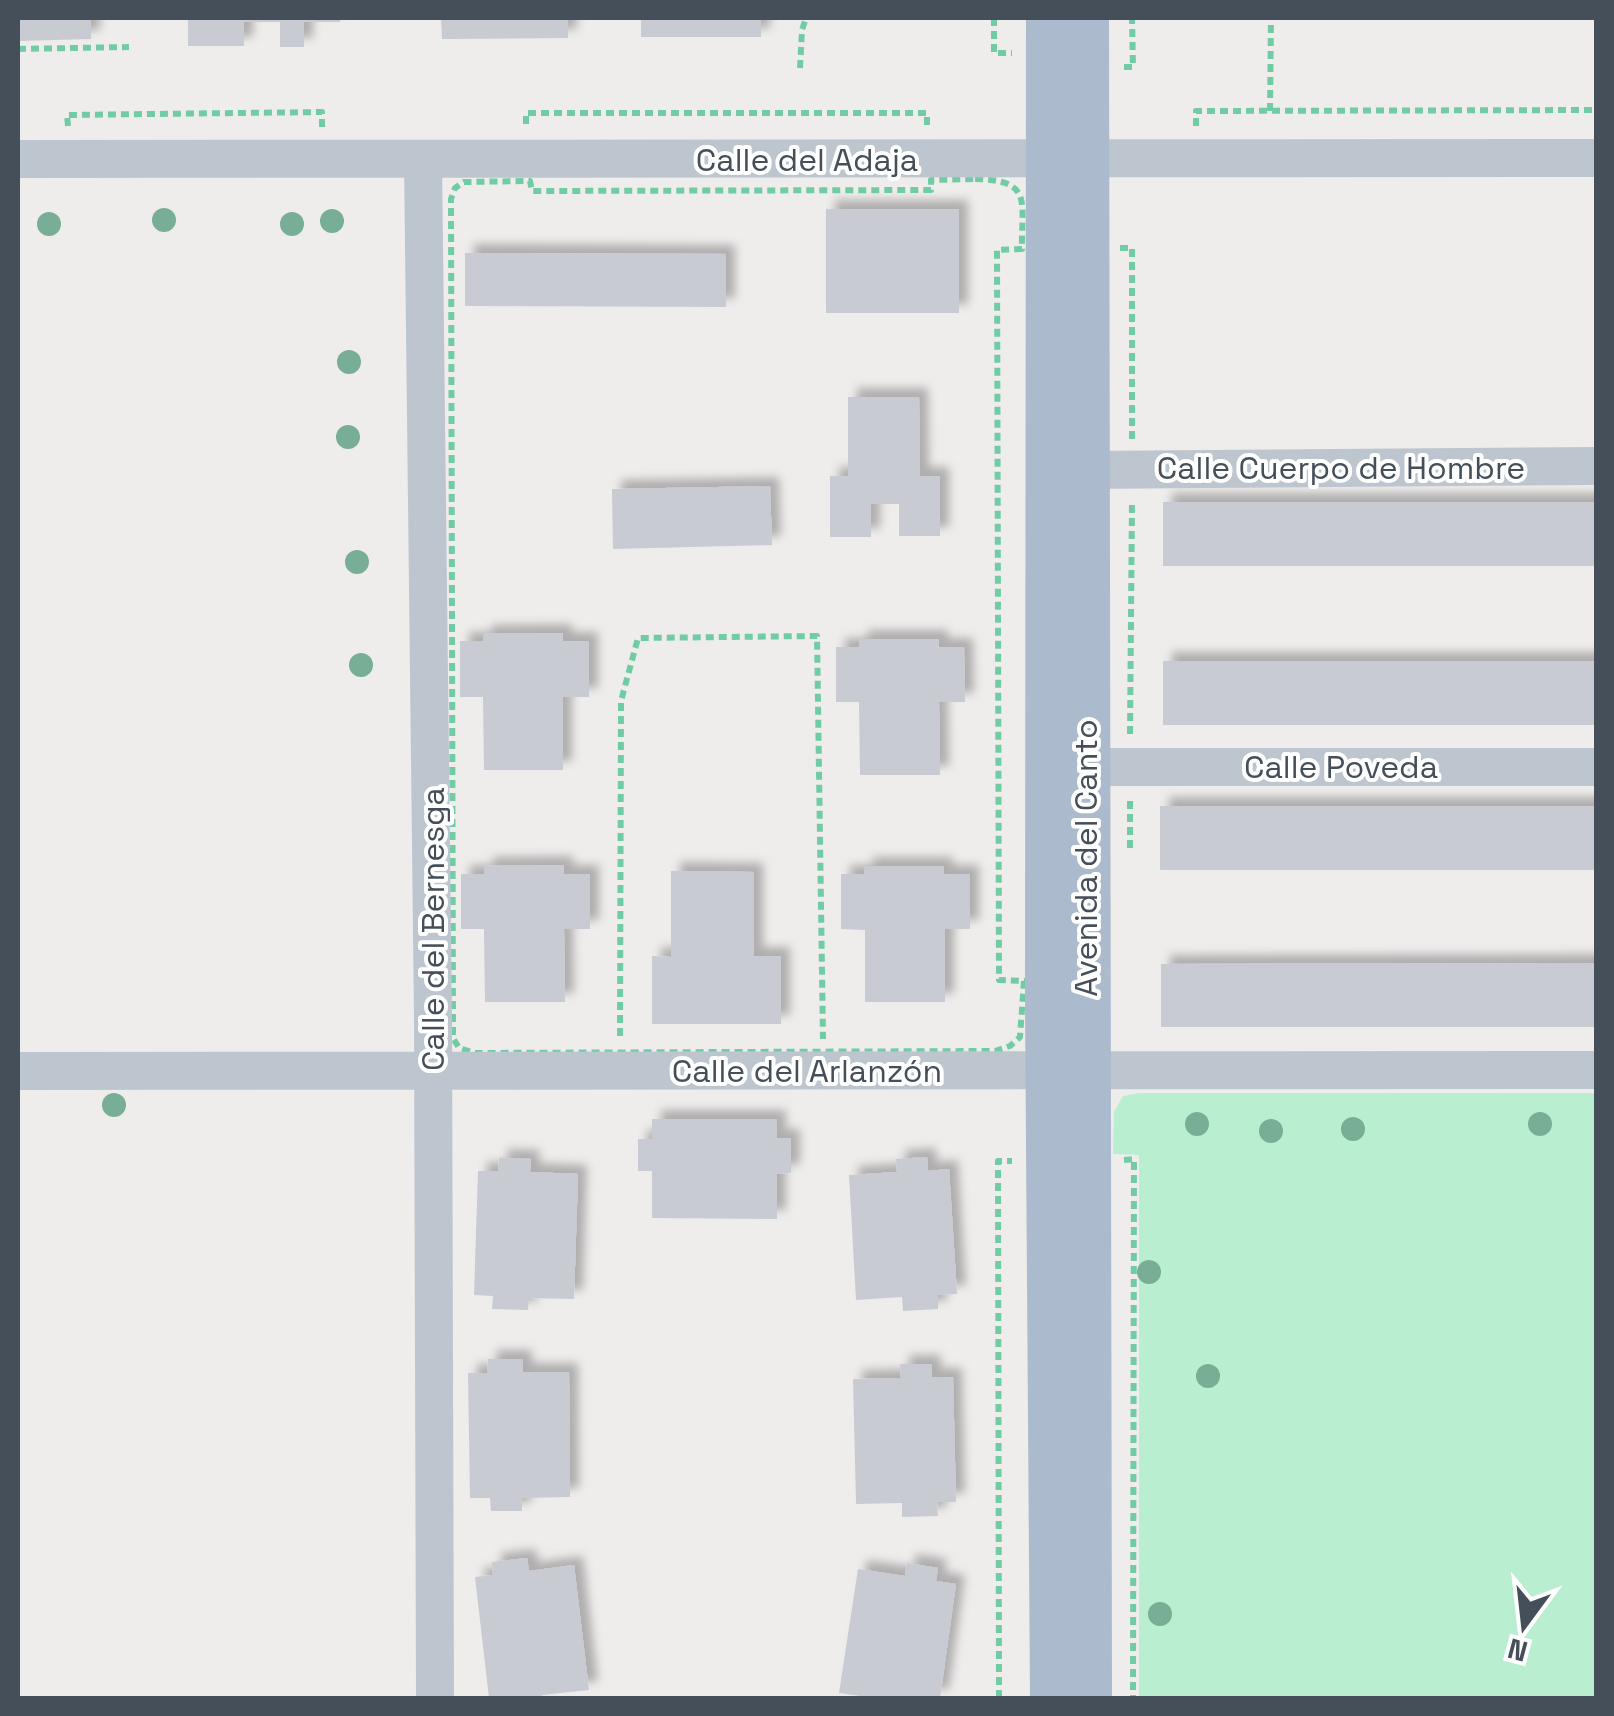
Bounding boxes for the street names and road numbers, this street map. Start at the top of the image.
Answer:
street label: Calle del Adaja [696,140,918,180]
street label: Calle Cuerpo de Hombre [1157,448,1525,488]
street label: Avenida del Canto [1066,719,1106,997]
street label: Calle Poveda [1244,747,1438,787]
street label: Calle del Bernesga [413,787,453,1071]
street label: Calle del Arlanzón [672,1051,942,1091]

